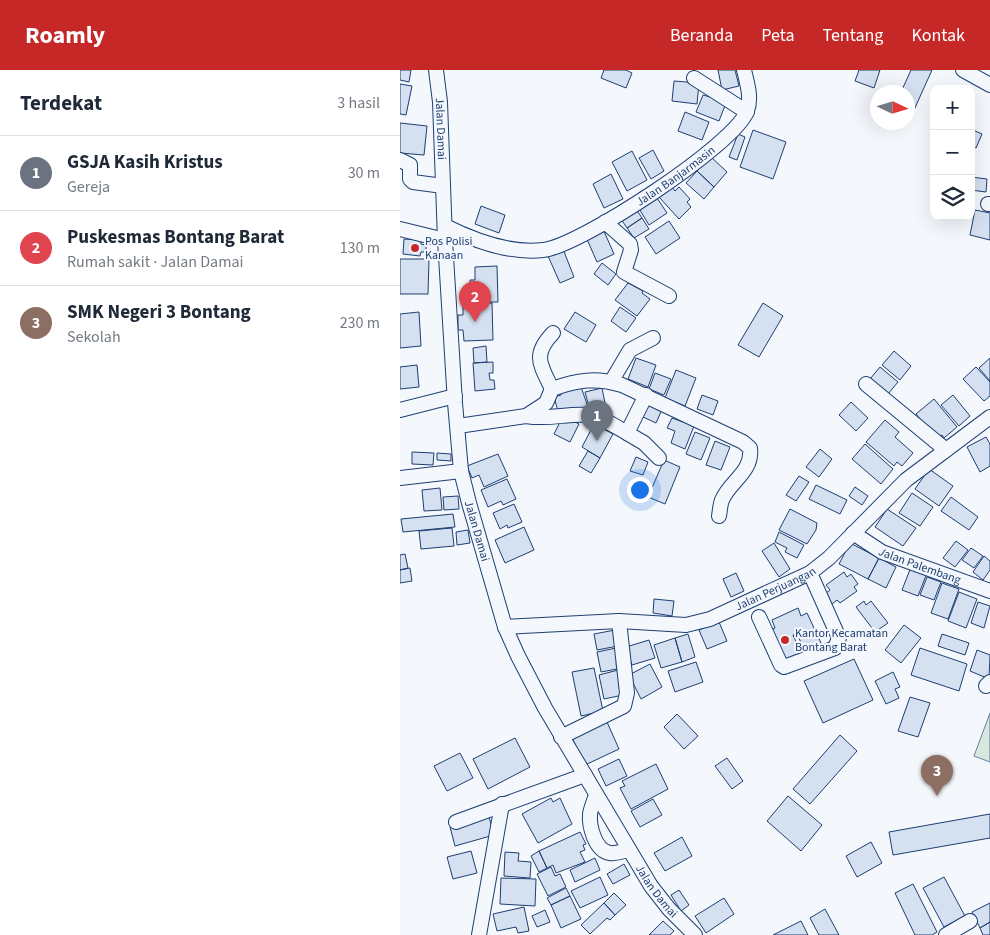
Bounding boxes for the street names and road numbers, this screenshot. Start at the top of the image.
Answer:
street label: Jalan Damai [431,97,450,160]
street label: Jalan Banjarmasin [633,142,719,211]
street label: Jalan Damai [460,499,494,563]
street label: Jalan Palembang [875,544,963,589]
street label: Jalan Perjuangan [732,563,820,615]
street label: Jalan Damai [631,862,681,922]

